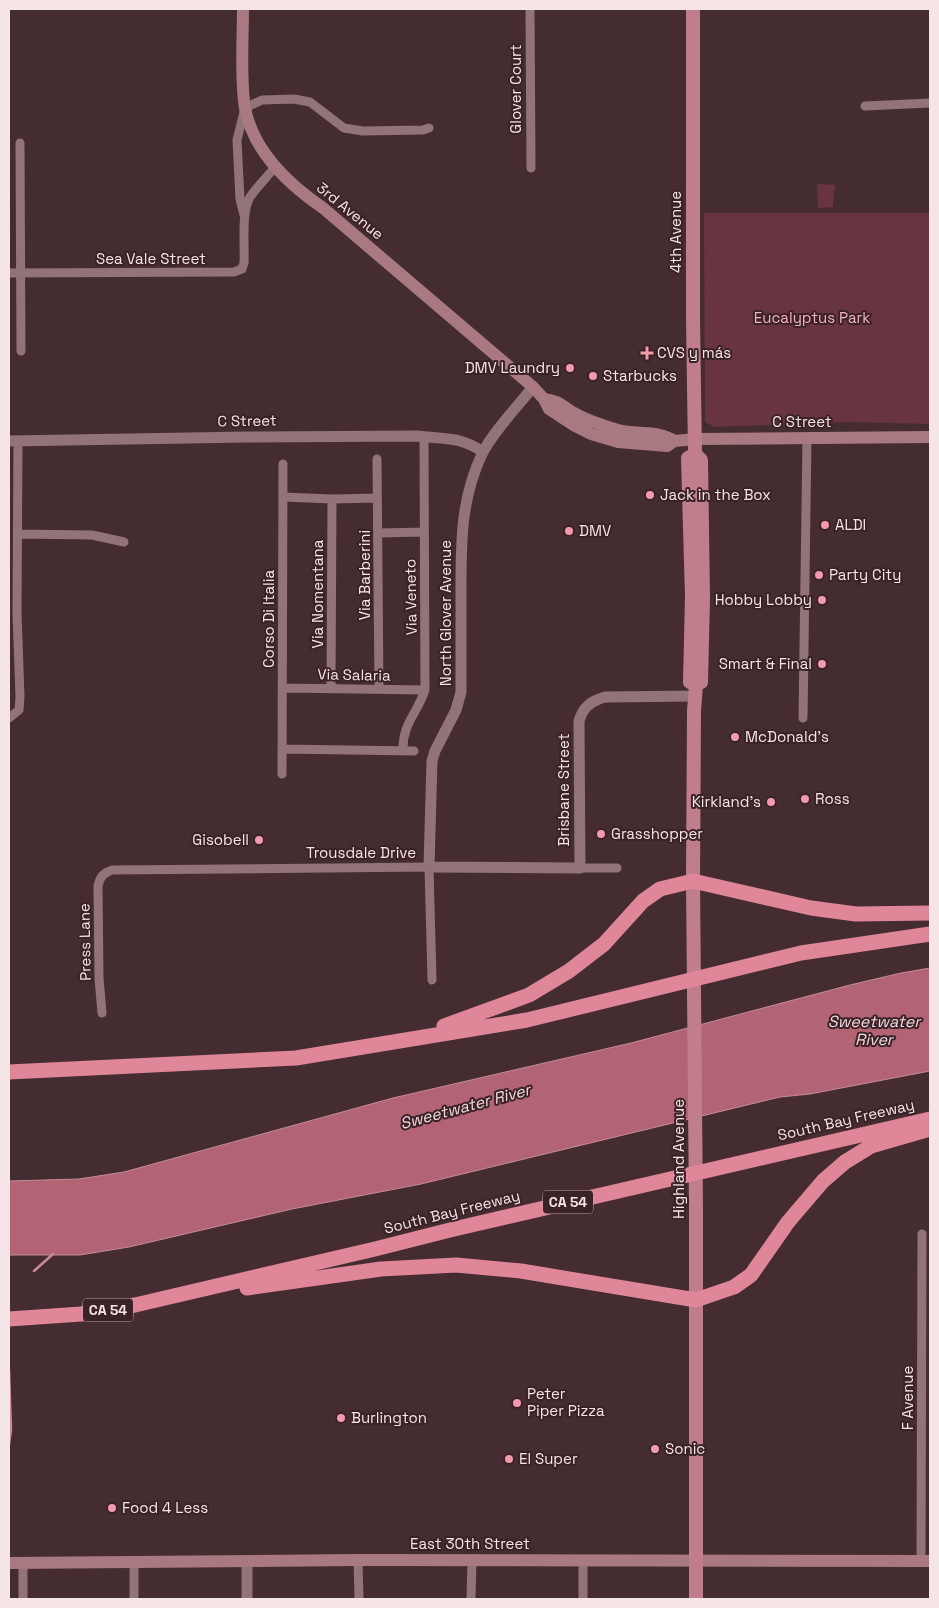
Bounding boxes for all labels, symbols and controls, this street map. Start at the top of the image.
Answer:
street label: Glover Court [506,44,525,134]
street label: 3rd Avenue [313,178,388,243]
street label: 4th Avenue [666,191,685,273]
street label: Sea Vale Street [96,249,206,268]
park label: Eucalyptus Park [754,308,870,327]
place label: CVS y más [657,343,731,362]
marker: CVS y más [641,347,653,359]
place label: DMV Laundry [465,358,560,377]
marker: DMV Laundry [564,362,576,374]
place label: Starbucks [603,366,677,385]
marker: Starbucks [587,370,599,382]
street label: C Street [217,410,277,431]
street label: C Street [772,412,832,431]
place label: Jack in the Box [660,485,771,504]
marker: Jack in the Box [644,489,656,501]
place label: ALDI [835,515,866,534]
marker: ALDI [819,519,831,531]
place label: DMV [579,521,611,540]
marker: DMV [563,525,575,537]
street label: Via Barberini [355,530,374,620]
street label: Via Nomentana [308,539,327,648]
street label: North Glover Avenue [436,540,455,686]
street label: Via Veneto [400,559,421,635]
place label: Party City [829,565,901,584]
marker: Party City [813,569,825,581]
street label: Corso Di Italia [259,570,278,668]
place label: Hobby Lobby [715,590,812,609]
marker: Hobby Lobby [816,594,828,606]
place label: Smart & Final [719,654,812,673]
marker: Smart & Final [816,658,828,670]
street label: Via Salaria [317,664,391,685]
place label: McDonald's [745,727,829,746]
marker: McDonald's [729,731,741,743]
street label: Brisbane Street [554,733,573,847]
place label: Ross [815,789,850,808]
place label: Kirkland's [692,792,761,811]
marker: Ross [799,793,811,805]
marker: Kirkland's [765,796,777,808]
place label: Grasshopper [611,824,703,843]
marker: Grasshopper [595,828,607,840]
place label: Gisobell [192,830,249,849]
marker: Gisobell [253,834,265,846]
street label: Trousdale Drive [306,843,416,862]
street label: Press Lane [74,903,95,981]
water label: Sweetwater River [828,1011,922,1050]
water label: Sweetwater River [398,1078,535,1134]
street label: South Bay Freeway [776,1095,916,1144]
street label: Highland Avenue [669,1099,688,1219]
street label: South Bay Freeway [382,1185,522,1238]
road number: CA 54 [543,1190,593,1214]
road number: CA 54 [83,1298,133,1322]
street label: F Avenue [898,1366,917,1430]
place label: Peter Piper Pizza [527,1384,605,1420]
marker: Peter Piper Pizza [511,1397,523,1409]
place label: Burlington [351,1408,427,1427]
marker: Burlington [335,1412,347,1424]
place label: Sonic [665,1439,705,1458]
marker: Sonic [649,1443,661,1455]
place label: El Super [519,1449,578,1468]
marker: El Super [503,1453,515,1465]
place label: Food 4 Less [122,1498,208,1517]
marker: Food 4 Less [106,1502,118,1514]
street label: East 30th Street [410,1534,530,1553]

